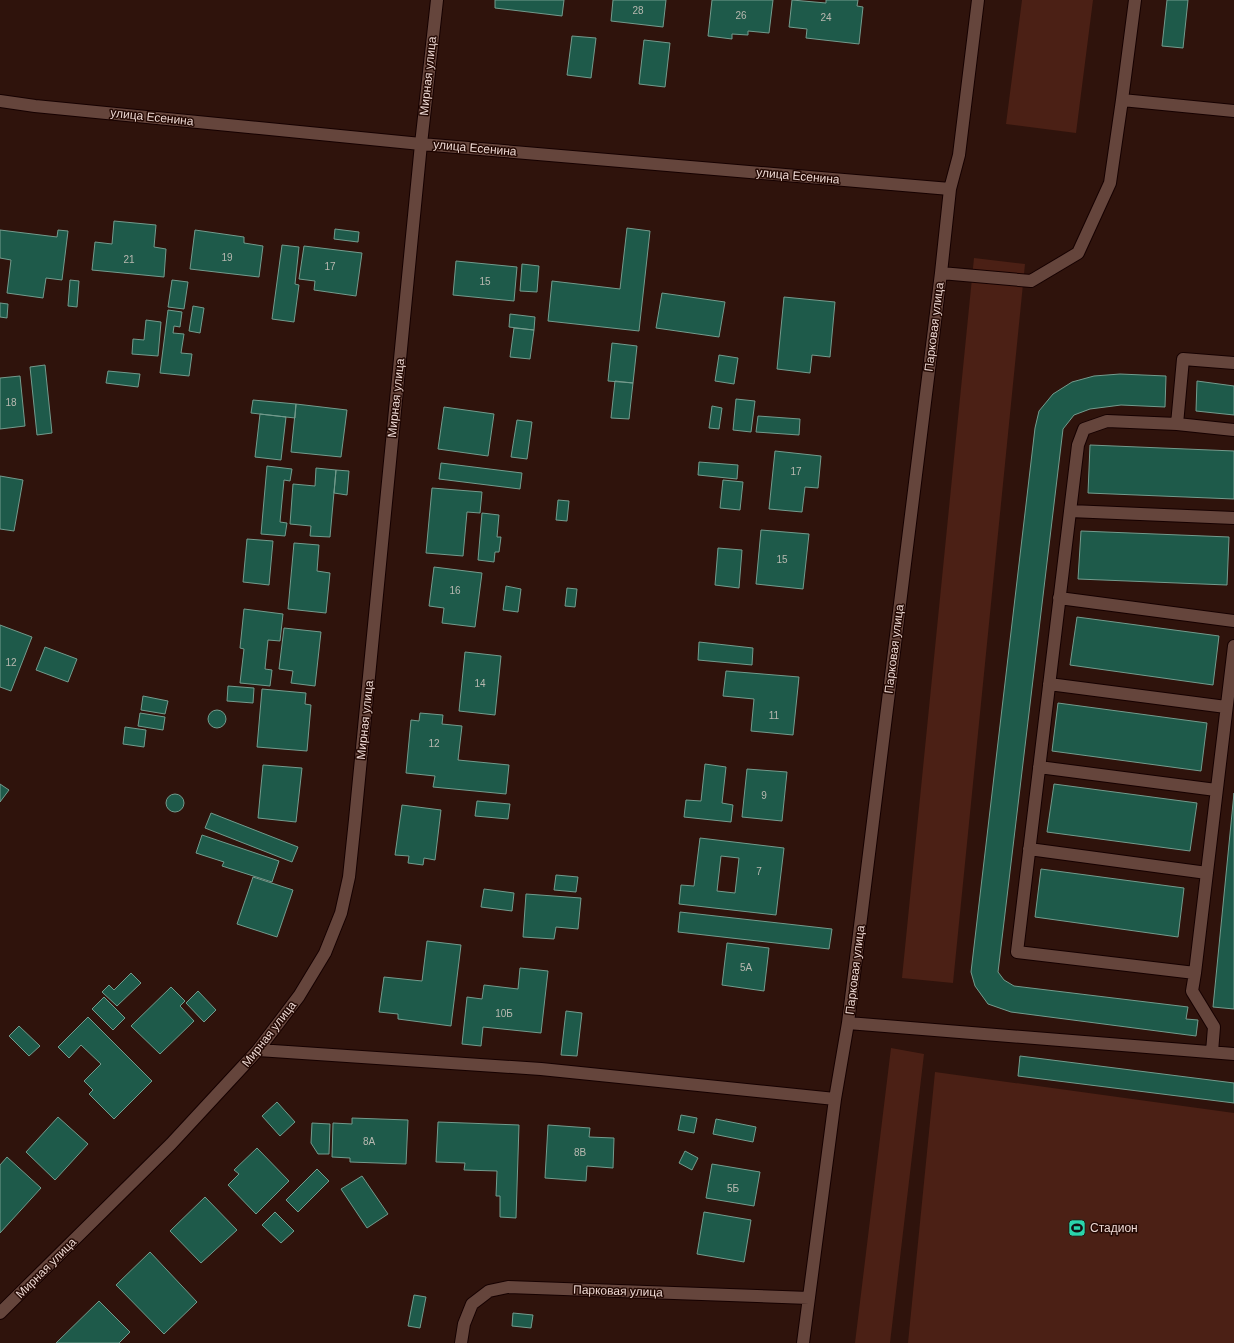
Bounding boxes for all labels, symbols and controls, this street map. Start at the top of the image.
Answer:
house number: 28 [632,5,644,16]
house number: 26 [735,10,747,21]
house number: 24 [820,12,832,23]
street label: Мирная улица [417,35,439,116]
street label: улица Есенина [110,106,195,128]
street label: улица Есенина [433,137,518,159]
street label: улица Есенина [756,165,841,187]
house number: 19 [221,252,233,263]
house number: 21 [123,254,135,265]
house number: 17 [324,261,336,272]
house number: 15 [479,276,491,287]
street label: Парковая улица [922,281,946,372]
street label: Мирная улица [385,357,407,438]
house number: 18 [5,397,17,408]
house number: 17 [790,466,802,477]
house number: 15 [776,554,788,565]
house number: 16 [449,585,461,596]
street label: Парковая улица [882,603,906,694]
house number: 12 [5,657,17,668]
house number: 14 [474,678,486,689]
street label: Мирная улица [354,679,376,760]
house number: 11 [769,710,780,721]
house number: 12 [428,738,440,749]
house number: 9 [761,790,767,801]
house number: 7 [756,866,762,877]
street label: Парковая улица [843,924,867,1015]
house number: 5А [740,962,752,973]
street label: Мирная улица [239,998,299,1070]
house number: 10Б [495,1008,513,1019]
house number: 8А [363,1136,375,1147]
house number: 8В [574,1147,586,1158]
house number: 5Б [727,1183,739,1194]
sports icon: Стадион [1067,1218,1087,1238]
place label: Стадион [1090,1221,1138,1235]
street label: Мирная улица [13,1235,79,1301]
street label: Парковая улица [573,1282,663,1300]

